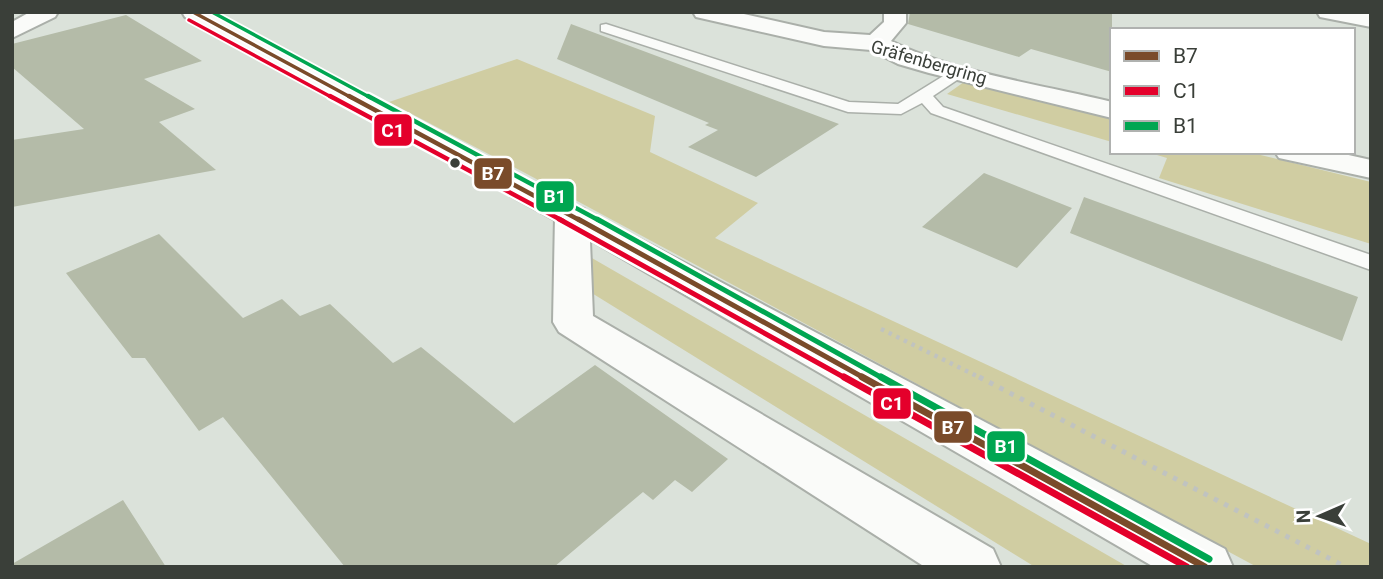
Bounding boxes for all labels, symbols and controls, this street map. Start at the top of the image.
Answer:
legend [1110,28,1355,154]
street label: Gräfenbergring [869,35,989,89]
text: B7 [1173,44,1198,68]
text: C1 [1173,79,1198,103]
line badge: C1 [373,113,413,147]
text: B1 [1173,114,1198,138]
text: C1 [381,119,405,142]
unlabelled marker [448,156,462,170]
line badge: B7 [473,157,513,190]
text: B7 [481,162,505,185]
line badge: B1 [535,180,575,213]
text: B1 [543,185,567,208]
line badge: C1 [872,387,912,420]
text: C1 [880,392,904,415]
line badge: B7 [933,410,973,444]
text: B7 [941,416,965,439]
line badge: B1 [986,430,1026,463]
text: B1 [994,435,1018,458]
north arrow [1285,481,1355,551]
text: N [1292,509,1315,524]

